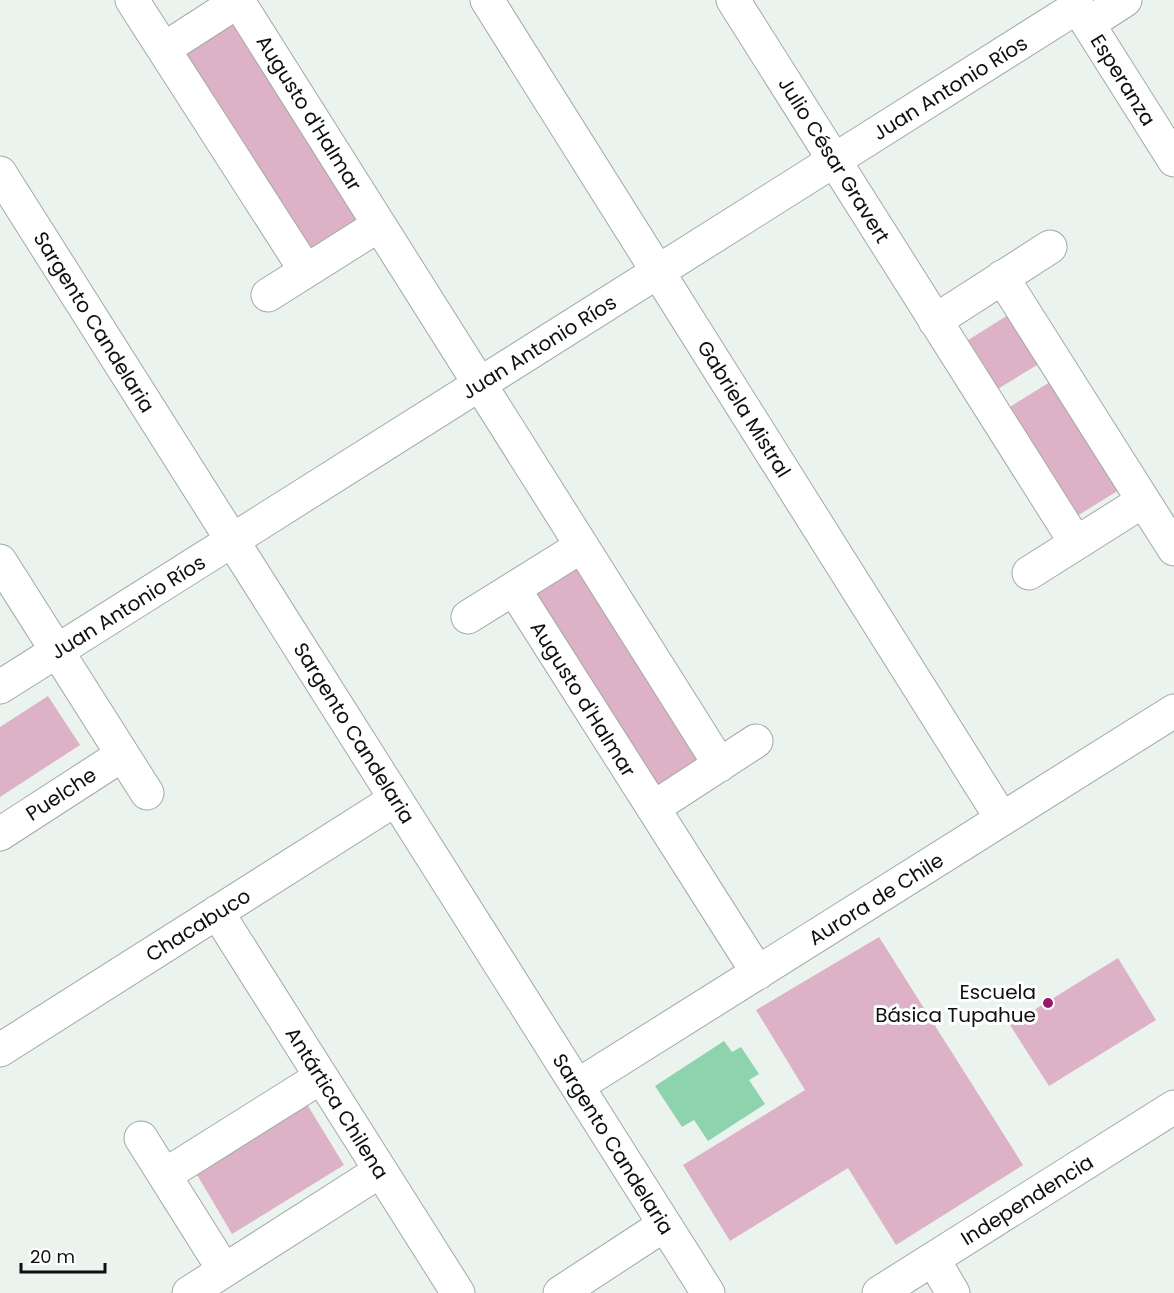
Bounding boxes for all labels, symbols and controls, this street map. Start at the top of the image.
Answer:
street label: Juan Antonio Ríos [867,29,1033,147]
street label: Esperanza [1084,29,1162,131]
street label: Augusto d'Halmar [250,30,368,196]
street label: Julio César Gravert [772,72,896,248]
street label: Sargento Candelaria [27,226,161,418]
street label: Juan Antonio Ríos [456,288,622,406]
street label: Gabriela Mistral [691,335,797,483]
street label: Juan Antonio Ríos [45,548,211,666]
street label: Augusto d'Halmar [524,616,642,782]
street label: Sargento Candelaria [287,637,421,829]
street label: Puelche [20,761,102,827]
street label: Aurora de Chile [803,846,949,952]
street label: Chacabuco [140,882,256,968]
place label: Escuela Básica Tupahue [875,978,1036,1029]
marker: Escuela Básica Tupahue [1041,996,1055,1010]
street label: Antártica Chilena [279,1022,395,1184]
street label: Sargento Candelaria [546,1048,680,1240]
street label: Independencia [955,1148,1099,1252]
scale bar [21,1236,105,1274]
text: 20 m [30,1244,75,1269]

